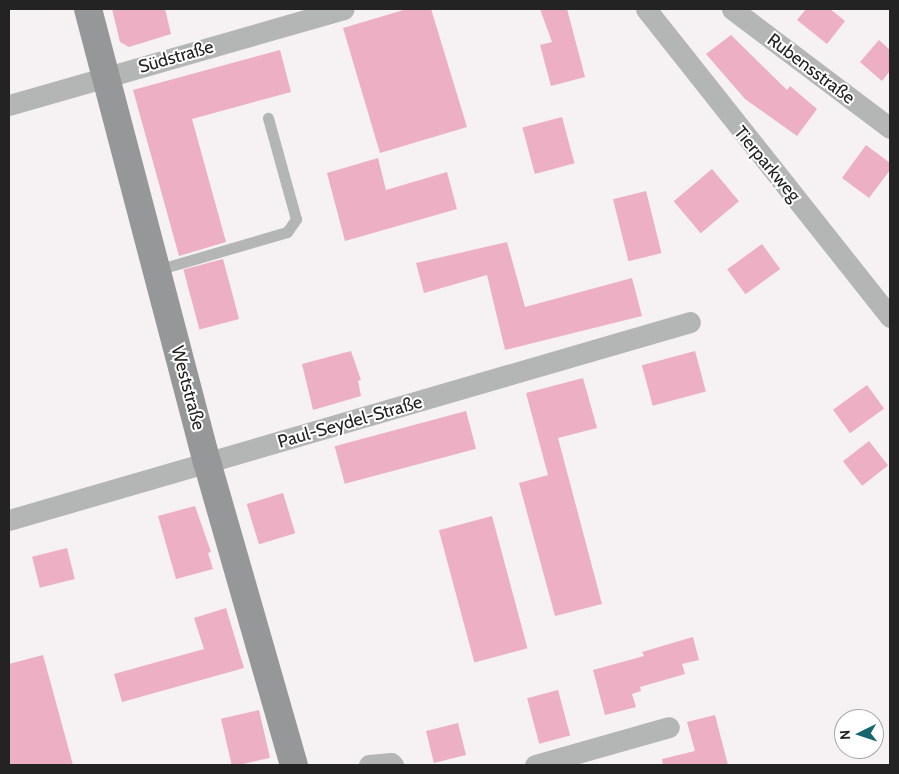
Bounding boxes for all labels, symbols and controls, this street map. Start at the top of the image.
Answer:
street label: Rubensstraße [763,29,859,109]
street label: Südstraße [136,36,216,78]
street label: Tierparkweg [729,122,805,206]
street label: Weststraße [166,344,210,432]
street label: Paul-Seydel-Straße [275,391,425,453]
north arrow [834,709,884,759]
text: N [836,729,854,741]

